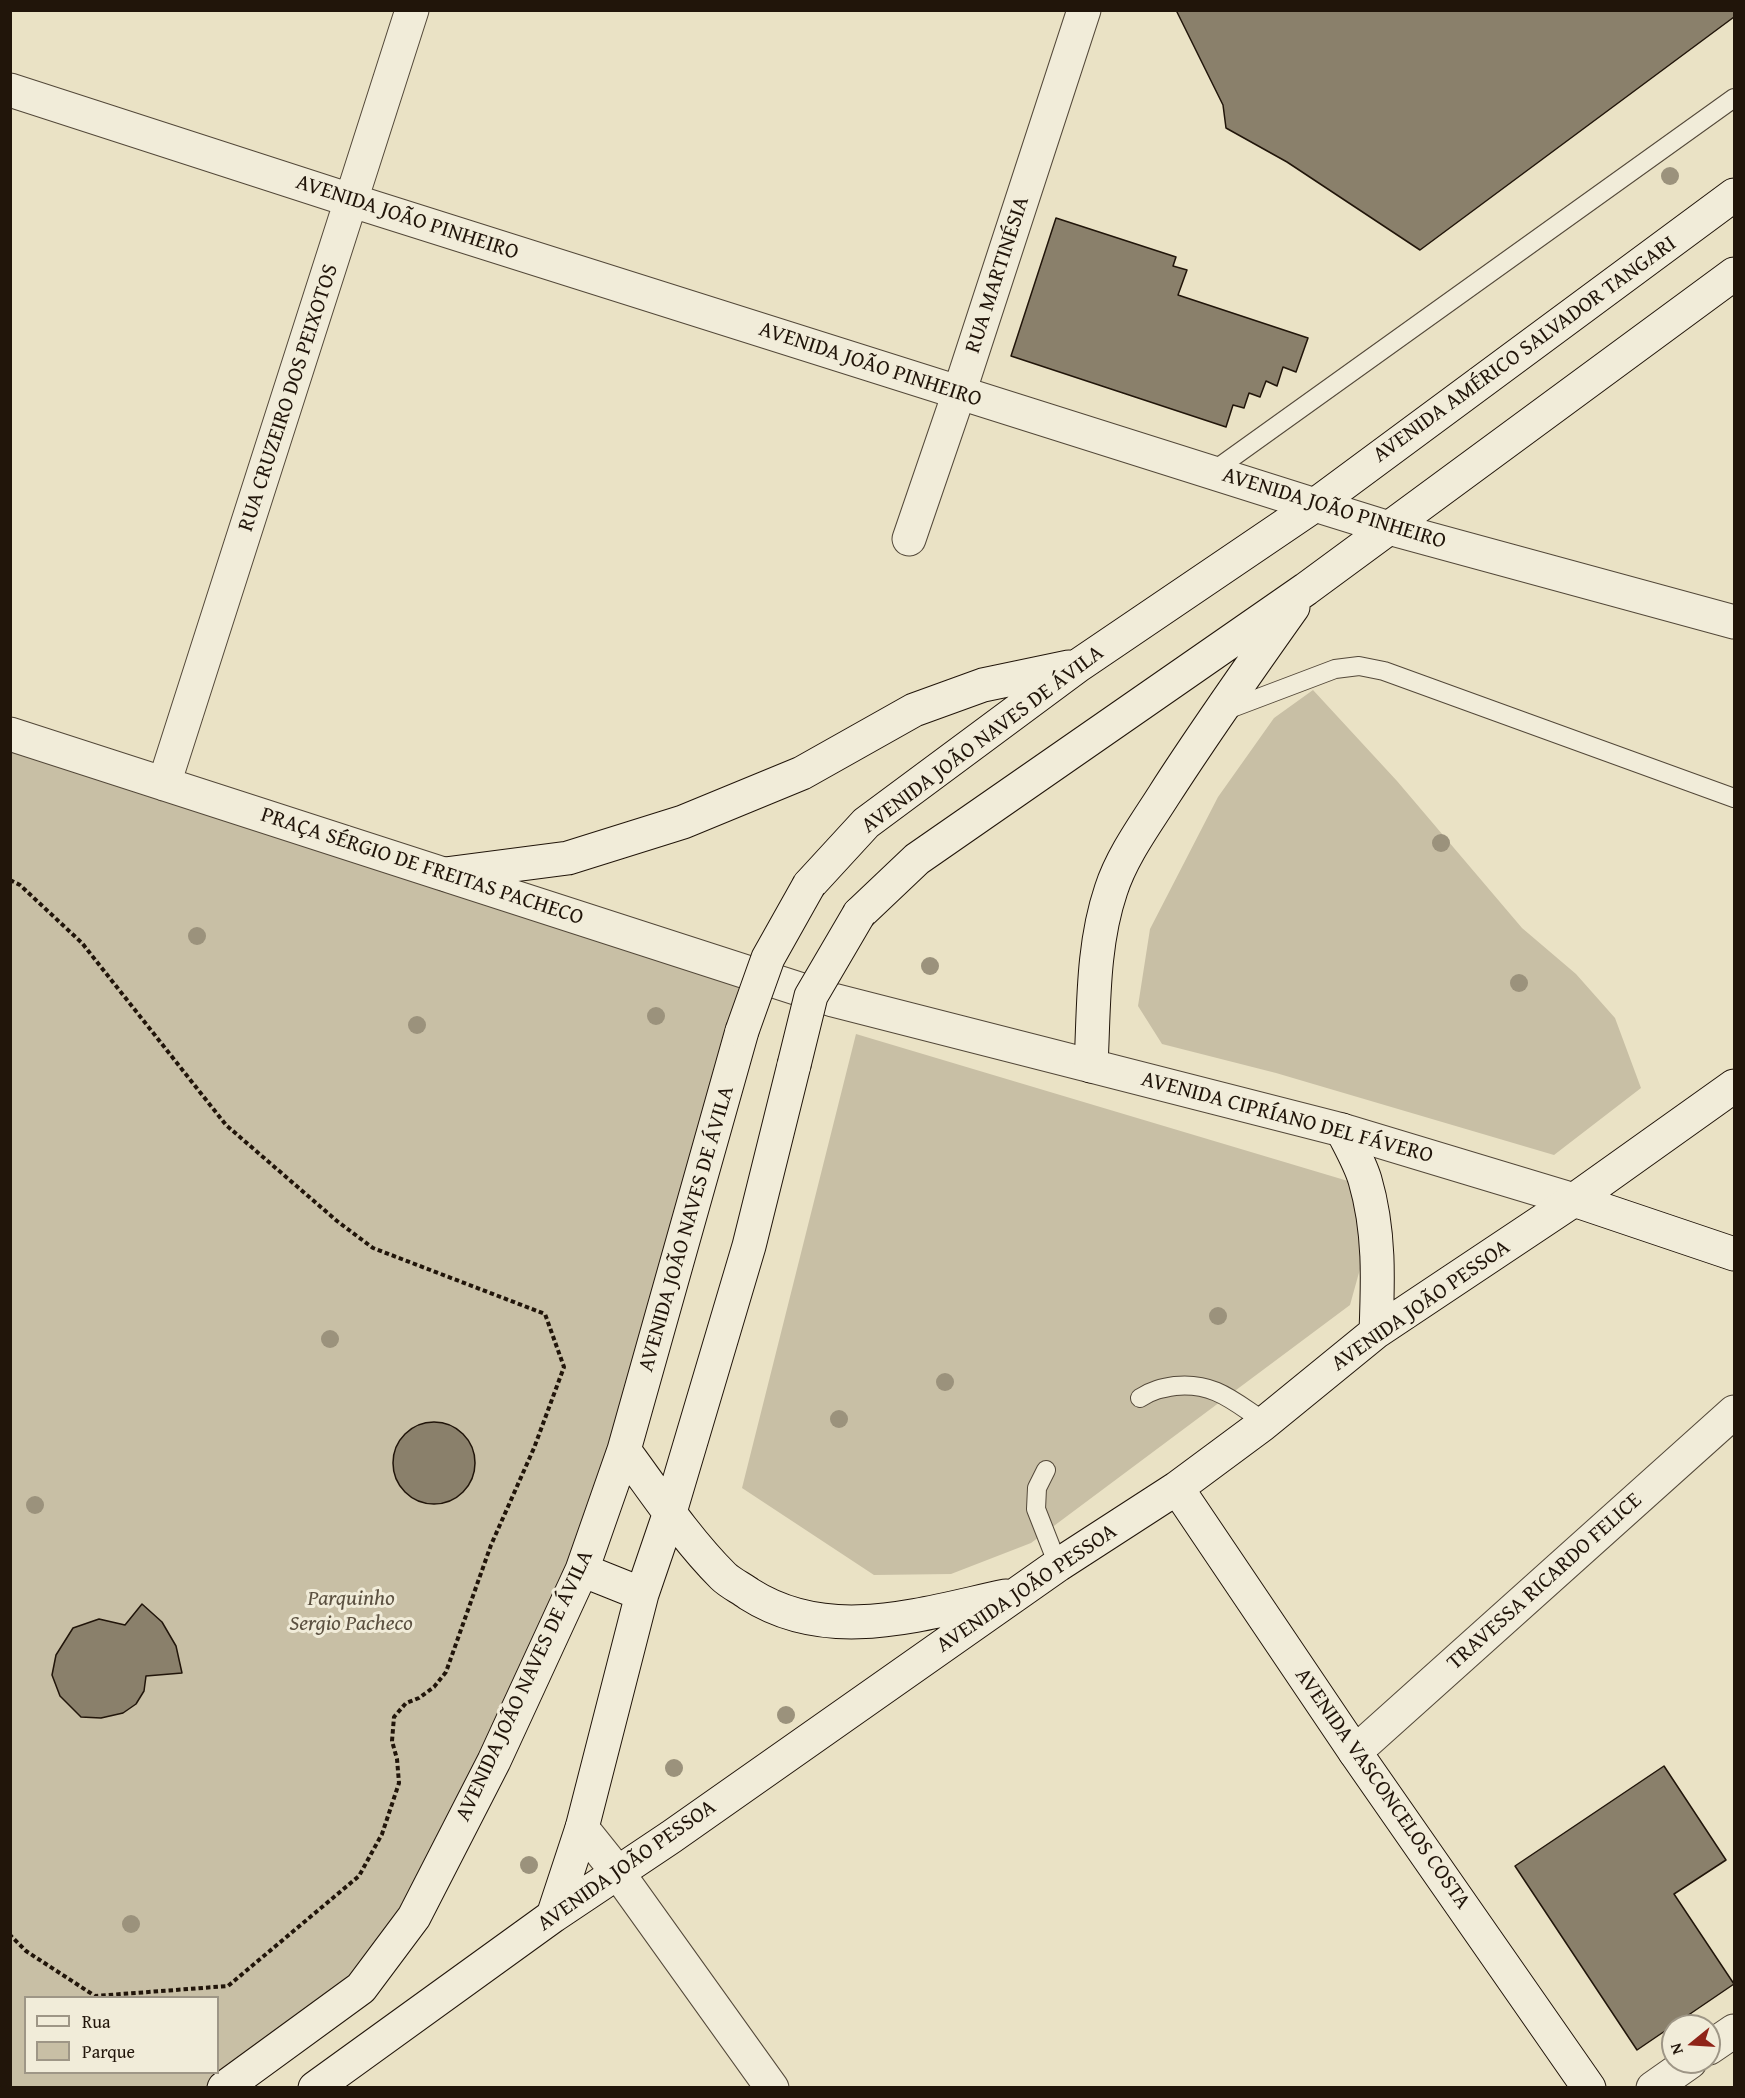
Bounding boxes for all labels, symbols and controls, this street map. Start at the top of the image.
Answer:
street label: AVENIDA JOÃO PINHEIRO [292,170,522,266]
street label: RUA MARTINÉSIA [960,193,1036,357]
street label: AVENIDA AMÉRICO SALVADOR TANGARI [1368,231,1682,469]
street label: RUA CRUZEIRO DOS PEIXOTOS [233,261,345,535]
street label: AVENIDA JOÃO PINHEIRO [755,317,985,413]
street label: AVENIDA JOÃO PINHEIRO [1219,462,1449,556]
street label: AVENIDA JOÃO NAVES DE ÁVILA [857,640,1109,840]
street label: PRAÇA SÉRGIO DE FREITAS PACHECO [257,802,587,932]
street label: AVENIDA CIPRÍANO DEL FÁVERO [1138,1066,1436,1170]
street label: AVENIDA JOÃO NAVES DE ÁVILA [634,1083,740,1375]
street label: AVENIDA JOÃO PESSOA [1327,1235,1515,1377]
street label: TRAVESSA RICARDO FELICE [1442,1488,1648,1676]
street label: AVENIDA JOÃO PESSOA [932,1519,1122,1659]
street label: AVENIDA JOÃO NAVES DE ÁVILA [450,1546,600,1826]
park label: Parquinho Sergio Pacheco [289,1586,413,1638]
street label: AVENIDA VASCONCELOS COSTA [1288,1663,1476,1915]
street label: AVENIDA JOÃO PESSOA [533,1795,721,1937]
legend [24,1996,219,2074]
text: Rua [82,2008,111,2035]
north arrow [1661,2014,1721,2074]
text: Parque [82,2038,135,2065]
text: N [1663,2040,1689,2058]

